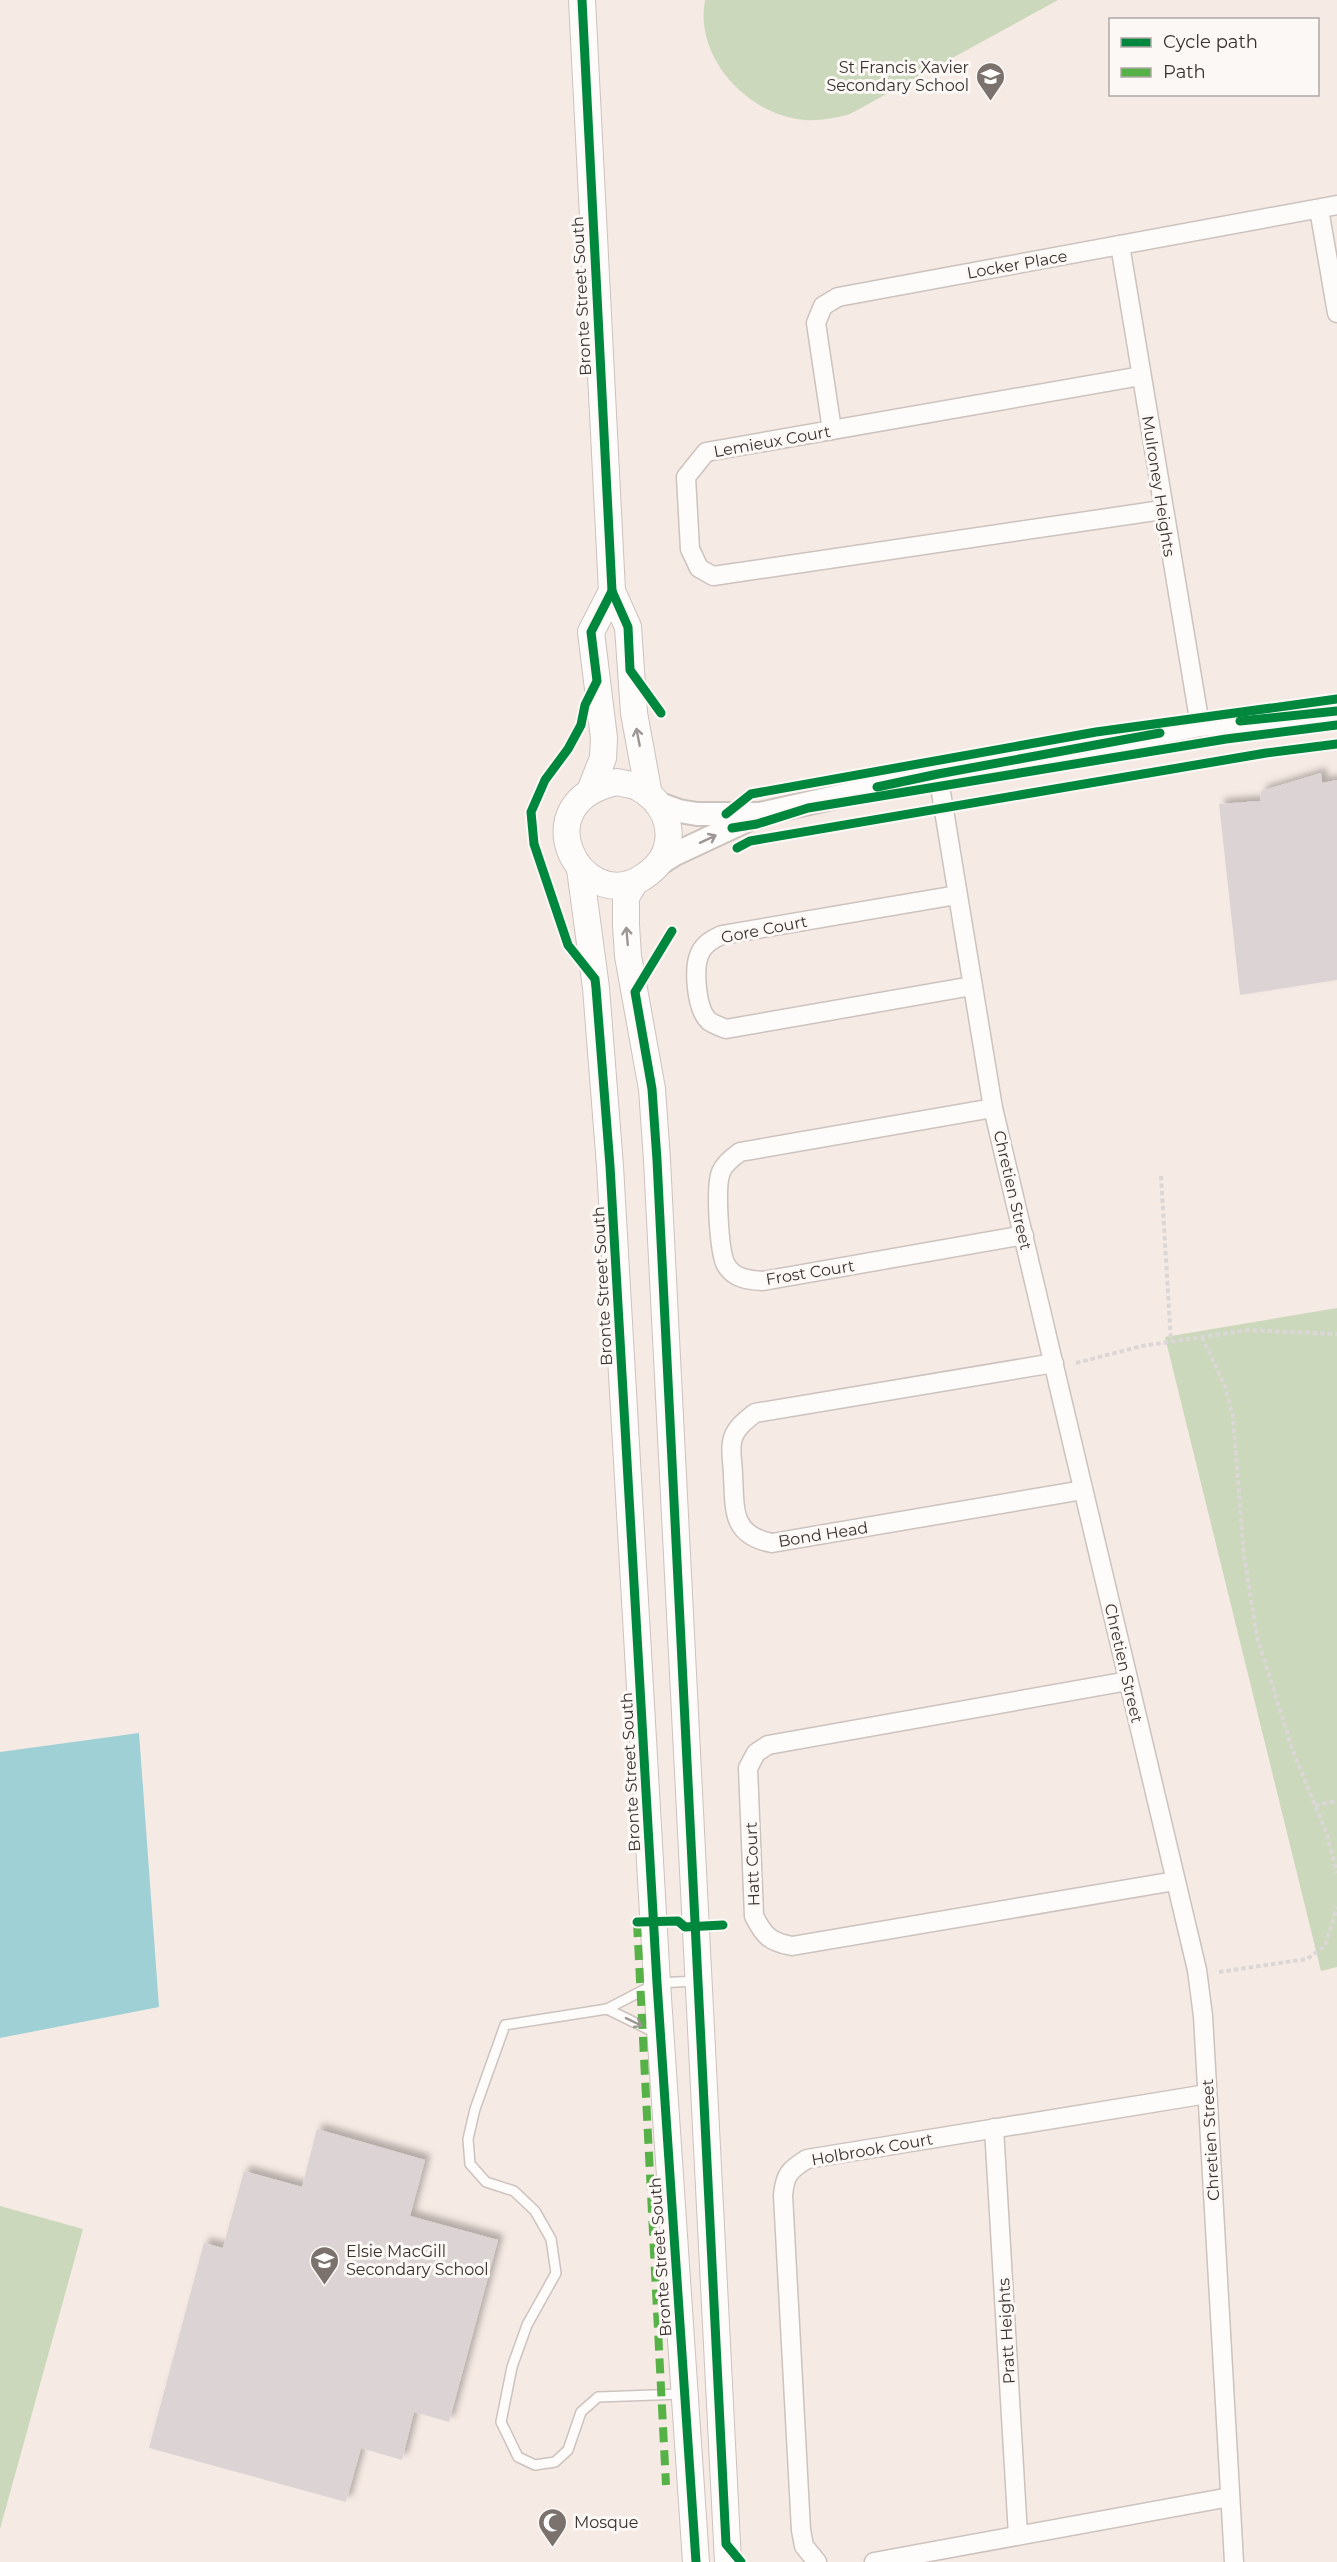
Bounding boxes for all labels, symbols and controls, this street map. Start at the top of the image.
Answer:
legend [1109,18,1319,96]
text: Cycle path [1163,31,1258,53]
place label: St Francis Xavier Secondary School [826,58,969,95]
school or university icon: St Francis Xavier Secondary School [974,60,1006,102]
text: Path [1163,61,1206,83]
street label: Bronte Street South [568,216,595,376]
street label: Locker Place [965,246,1069,283]
street label: Mulroney Heights [1138,414,1179,558]
street label: Lemieux Court [712,422,832,461]
one-way arrow [632,728,643,747]
one-way arrow [698,833,716,845]
street label: Gore Court [719,912,809,947]
one-way arrow [621,927,632,947]
street label: Chretien Street [990,1129,1036,1252]
street label: Bronte Street South [589,1206,616,1366]
street label: Frost Court [764,1256,856,1289]
street label: Bond Head [777,1518,869,1551]
street label: Chretien Street [1101,1602,1147,1725]
street label: Bronte Street South [617,1692,644,1852]
street label: Hatt Court [742,1821,763,1906]
one-way arrow [624,2017,642,2029]
street label: Chretien Street [1198,2078,1223,2201]
street label: Holbrook Court [810,2129,935,2170]
street label: Bronte Street South [645,2177,676,2337]
place label: Elsie MacGill Secondary School [346,2242,489,2279]
school or university icon: Elsie MacGill Secondary School [309,2244,341,2286]
street label: Pratt Heights [994,2277,1019,2385]
mosque icon: Mosque [537,2506,569,2548]
place label: Mosque [574,2513,638,2532]

